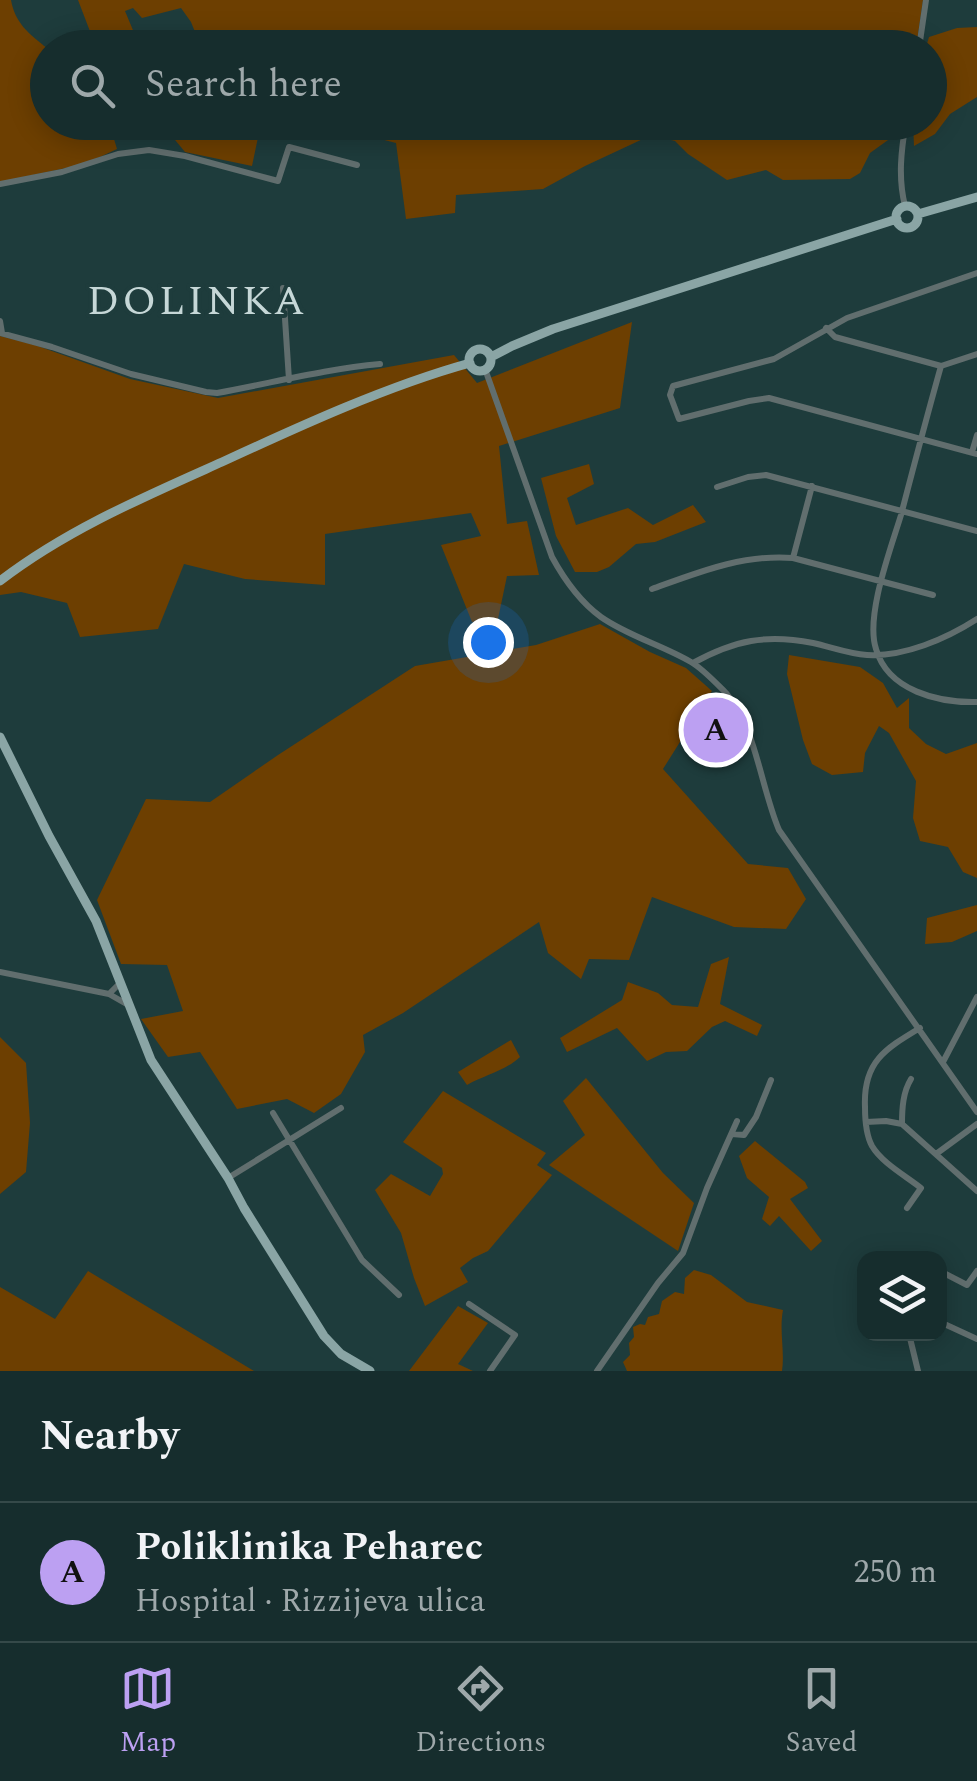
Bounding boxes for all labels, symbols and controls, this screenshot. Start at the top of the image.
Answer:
search box [30,30,947,140]
text: Search here [145,56,342,114]
icon: search [65,58,120,113]
district label: DOLINKA [87,270,307,333]
your location [463,617,514,668]
pin: A [684,692,748,768]
map controls [857,1251,947,1341]
button: layers [857,1251,947,1341]
text: Nearby [40,1405,179,1468]
text: Poliklinika Peharec [135,1519,483,1577]
text: A [60,1548,85,1597]
text: 250 m [853,1548,937,1597]
text: Hospital · Rizzijeva ulica [135,1577,485,1626]
tab: Map [120,1661,176,1764]
tab: Directions [415,1661,546,1764]
tab: Saved [786,1661,857,1764]

